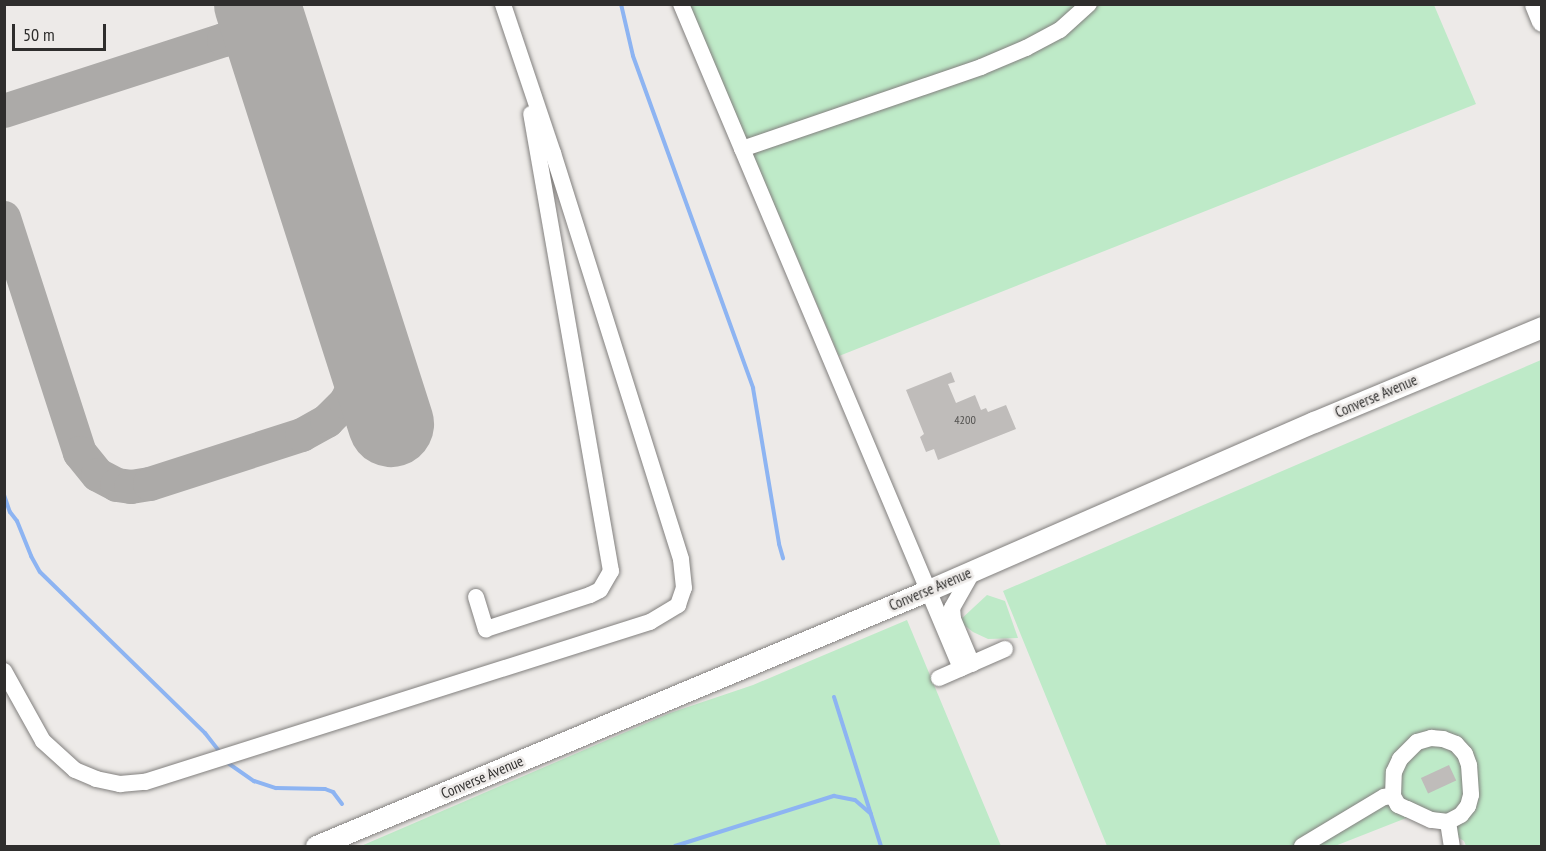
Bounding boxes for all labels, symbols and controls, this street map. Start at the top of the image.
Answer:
scale bar [15,12,110,50]
text: 50 m [23,23,55,46]
street label: Converse Avenue [1332,371,1420,421]
house number: 4200 [954,413,976,427]
street label: Converse Avenue [886,564,974,614]
street label: Converse Avenue [438,752,526,802]

